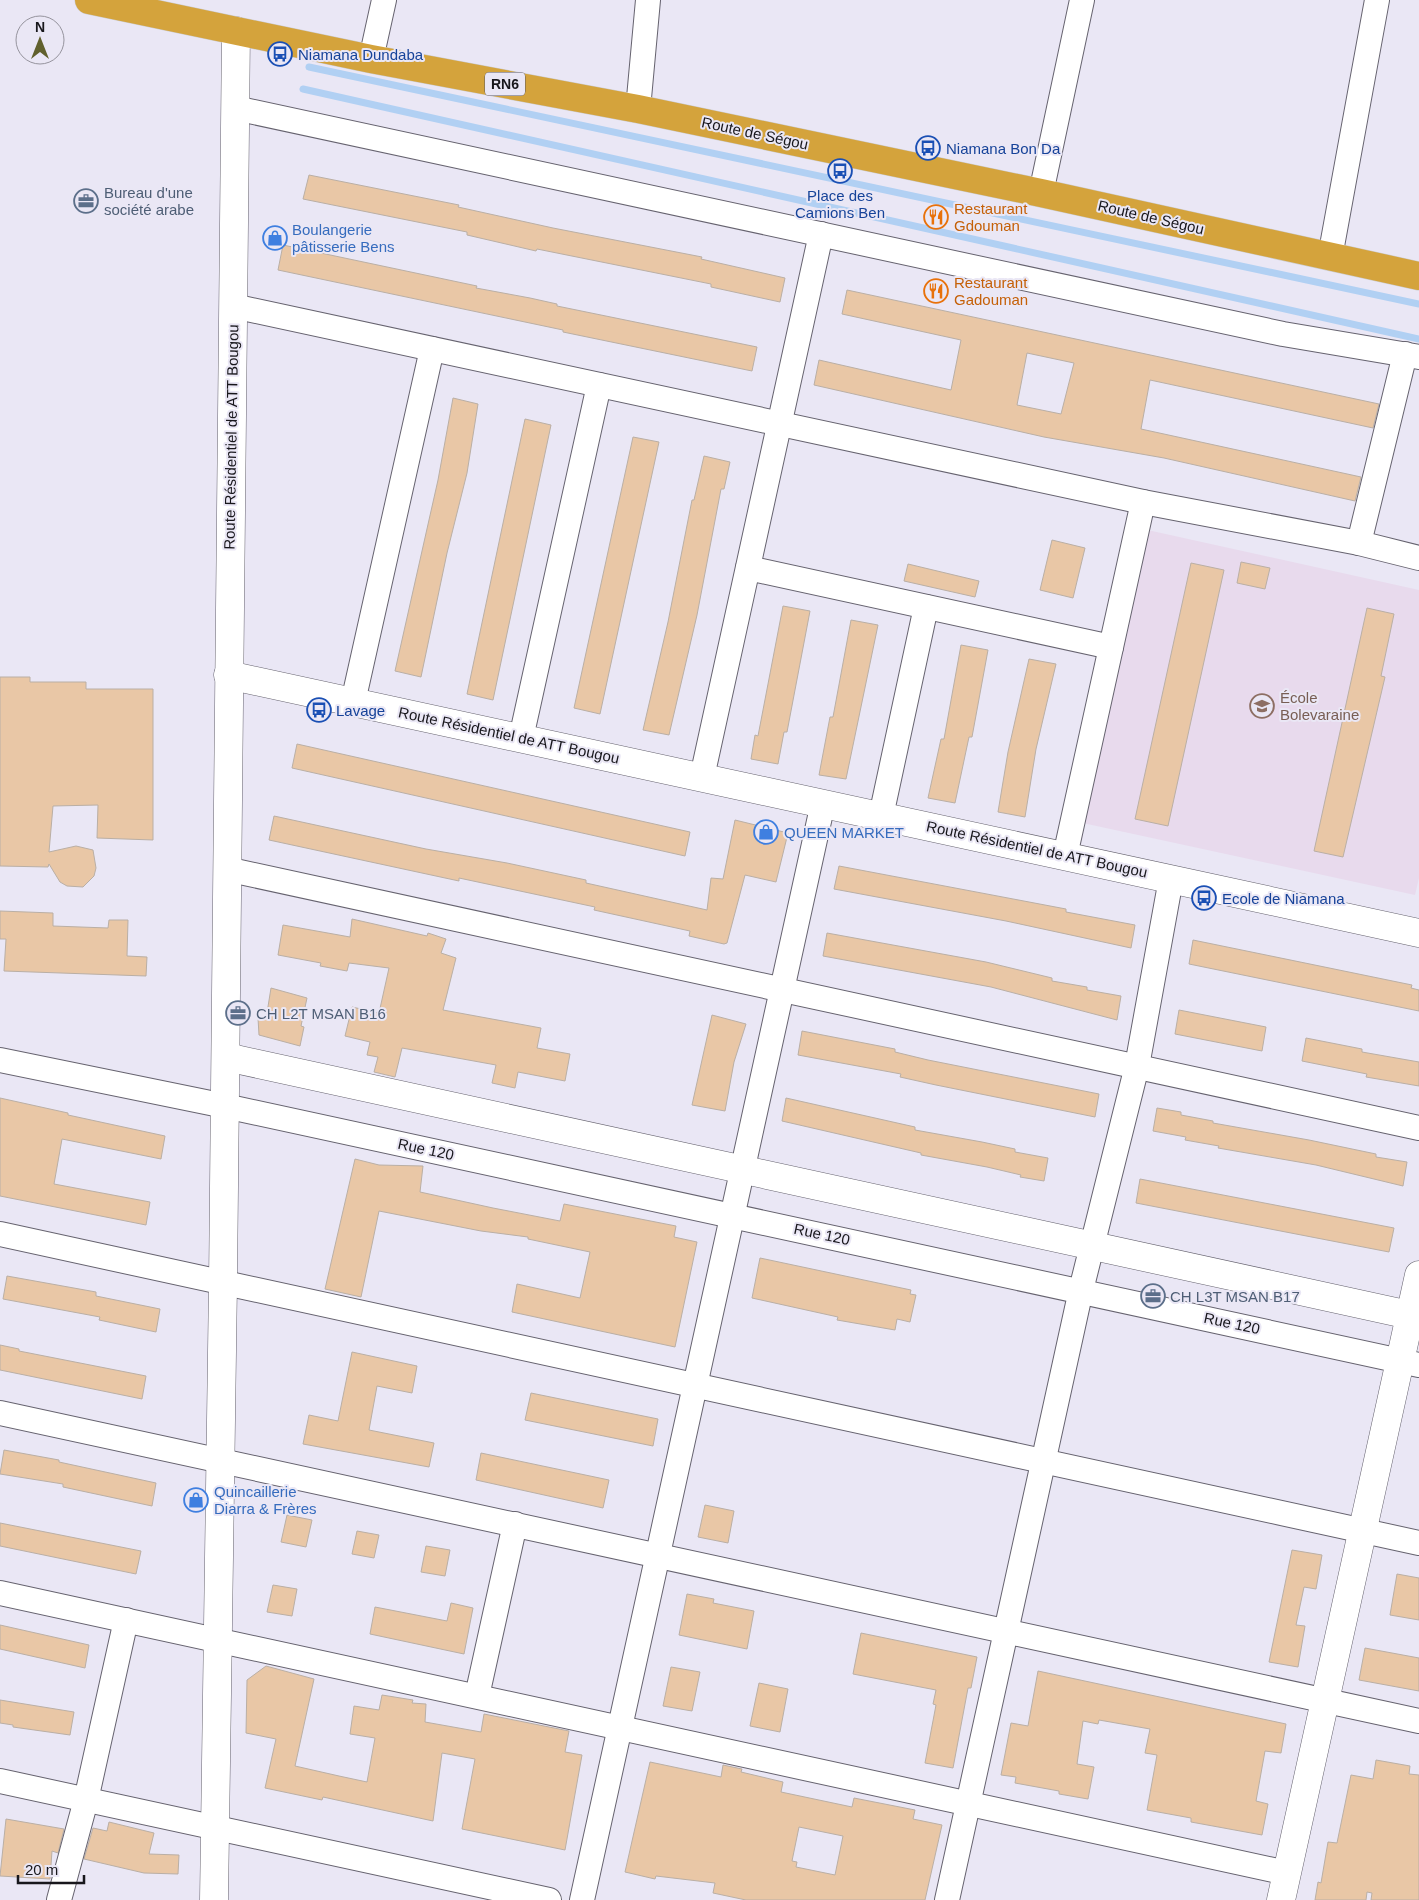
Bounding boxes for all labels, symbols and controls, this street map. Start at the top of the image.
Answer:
north arrow [15,15,65,65]
text: N [35,19,45,35]
bus stop icon: Niamana Dundaba [267,41,293,67]
place label: Niamana Dundaba [298,46,424,63]
road number: RN6 [485,72,525,96]
street label: Route de Ségou [700,113,810,153]
bus stop icon: Niamana Bon Da [915,135,941,161]
place label: Niamana Bon Da [946,140,1061,157]
bus stop icon: Place des Camions Ben [827,158,853,184]
place label: Bureau d'une société arabe [104,184,194,218]
place label: Place des Camions Ben [795,187,885,221]
office icon: Bureau d'une société arabe [73,188,99,214]
street label: Route de Ségou [1096,197,1206,237]
place label: Restaurant Gdouman [954,200,1028,234]
restaurant icon: Restaurant Gdouman [923,204,949,230]
place label: Boulangerie pâtisserie Bens [292,221,395,255]
shop icon: Boulangerie pâtisserie Bens [262,225,288,251]
place label: Restaurant Gadouman [954,274,1028,308]
restaurant icon: Restaurant Gadouman [923,278,949,304]
street label: Route Résidentiel de ATT Bougou [221,324,241,550]
place label: École Bolevaraine [1280,689,1359,723]
school or university icon: École Bolevaraine [1249,693,1275,719]
bus stop icon: Lavage [306,697,332,723]
place label: Lavage [336,702,385,719]
street label: Route Résidentiel de ATT Bougou [397,703,621,767]
street label: Route Résidentiel de ATT Bougou [925,817,1149,881]
shop icon: QUEEN MARKET [753,819,779,845]
place label: QUEEN MARKET [784,824,904,841]
bus stop icon: Ecole de Niamana [1191,885,1217,911]
place label: Ecole de Niamana [1222,890,1345,907]
office icon: CH L2T MSAN B16 [225,1000,251,1026]
place label: CH L2T MSAN B16 [256,1005,386,1022]
street label: Rue 120 [396,1135,456,1163]
street label: Rue 120 [792,1220,852,1248]
office icon: CH L3T MSAN B17 [1140,1283,1166,1309]
place label: CH L3T MSAN B17 [1170,1288,1300,1305]
street label: Rue 120 [1202,1309,1262,1337]
place label: Quincaillerie Diarra & Frères [214,1483,317,1517]
shop icon: Quincaillerie Diarra & Frères [183,1487,209,1513]
scale bar [18,1852,84,1884]
text: 20 m [25,1861,58,1878]

